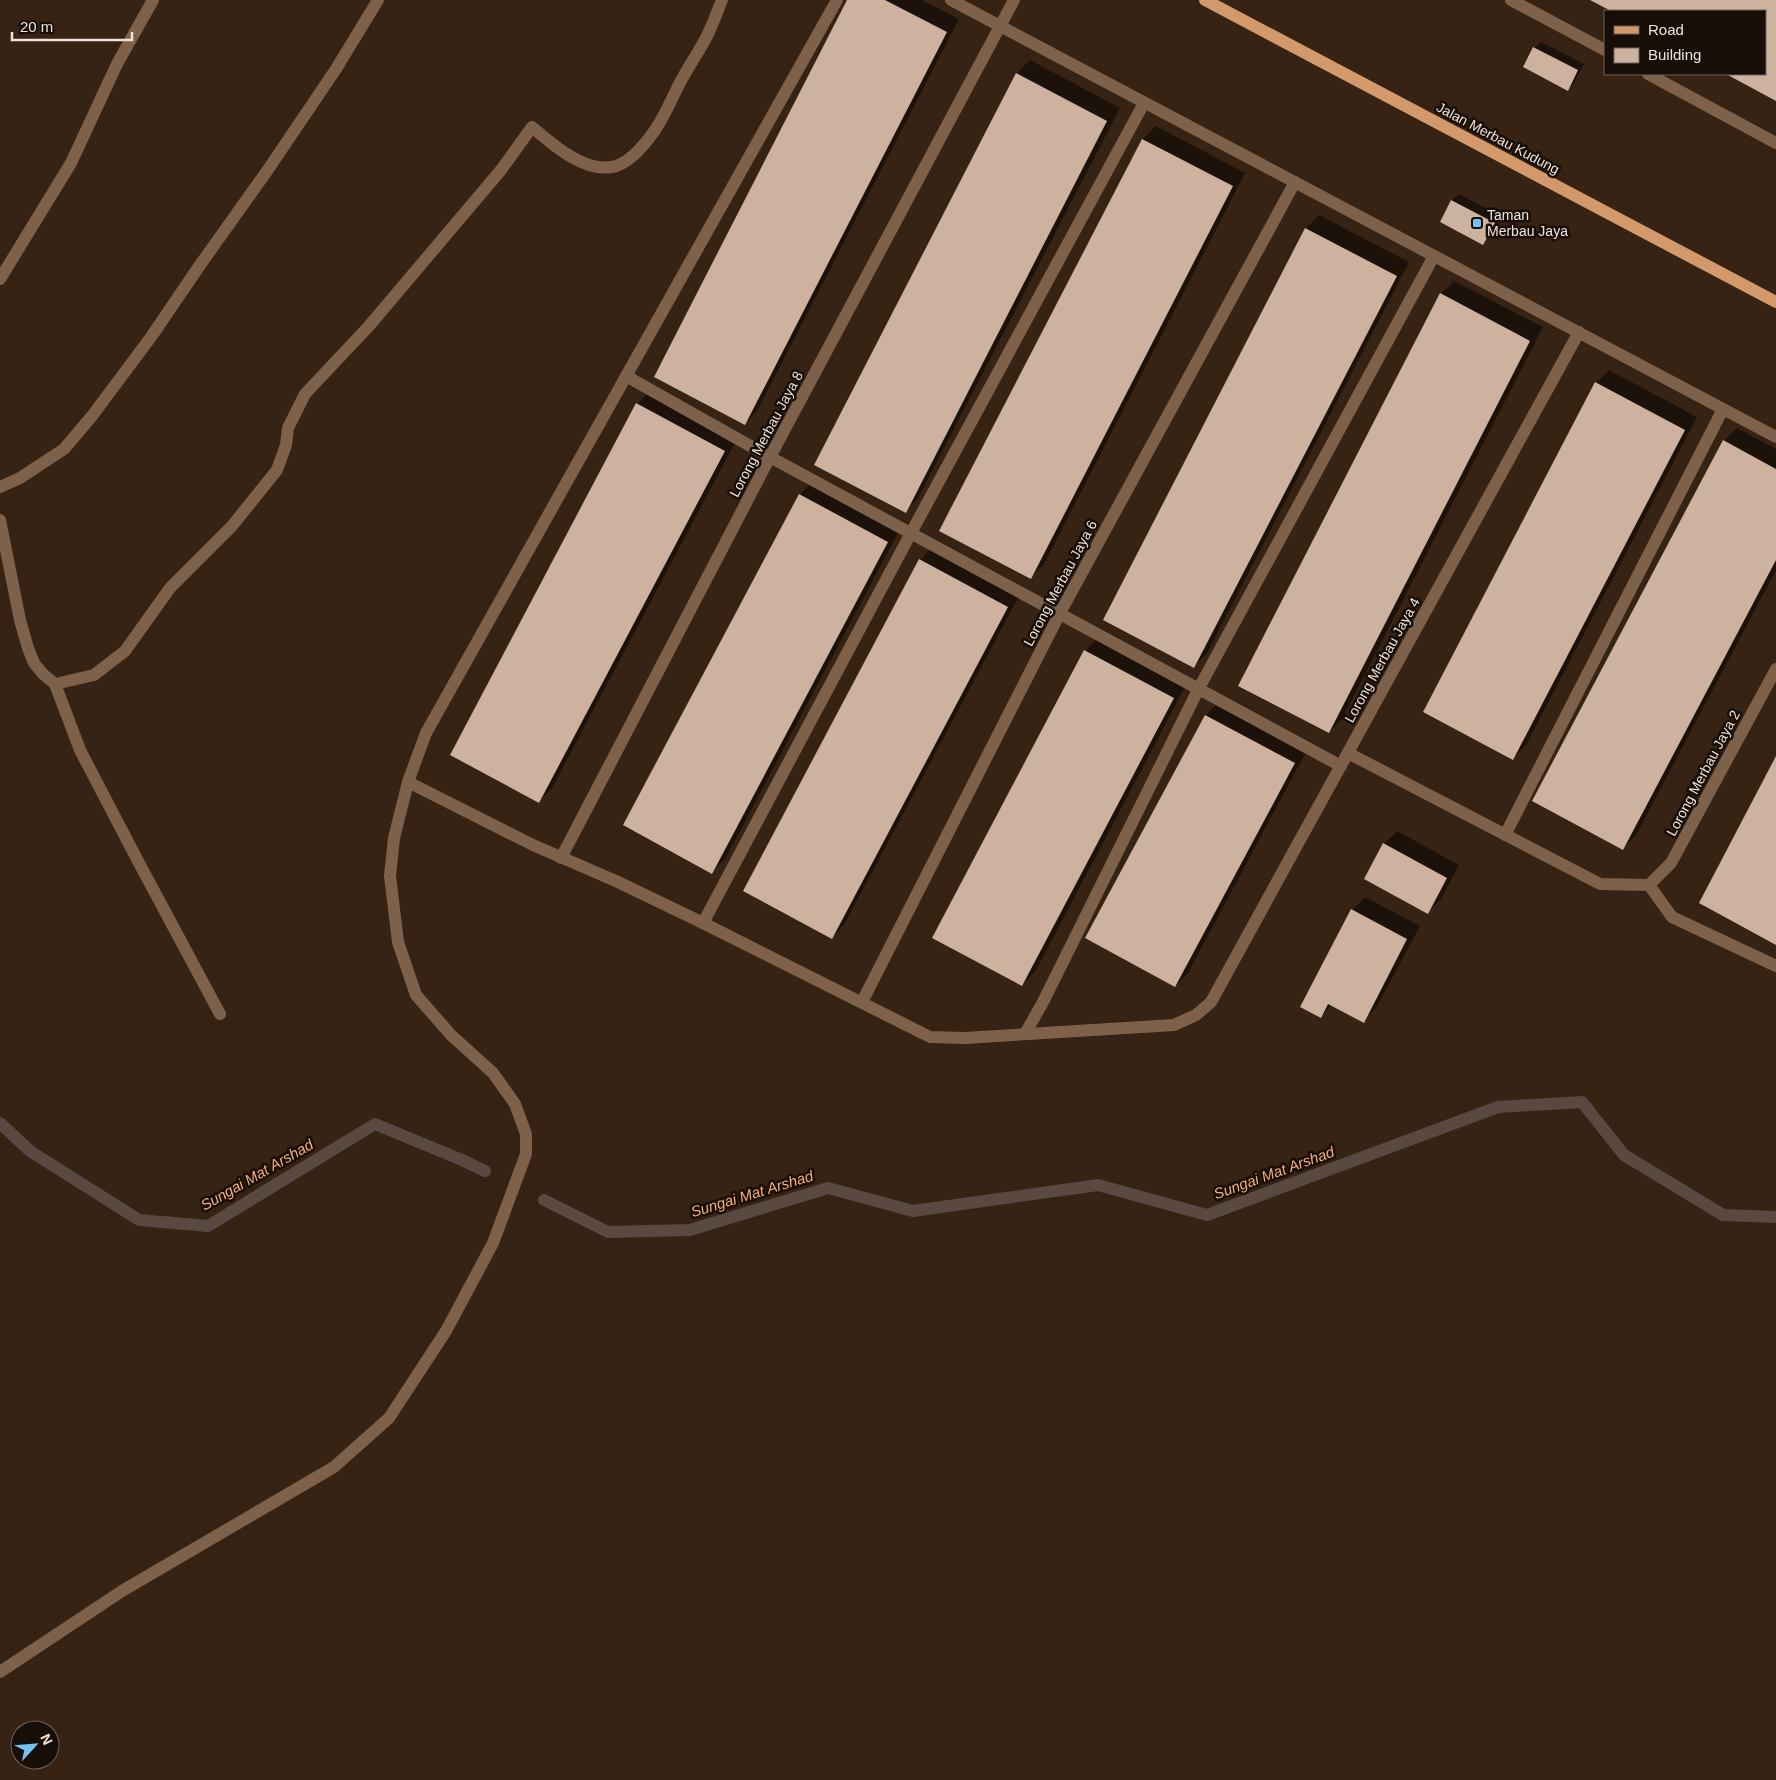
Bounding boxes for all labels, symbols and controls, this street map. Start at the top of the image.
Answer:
scale bar [12,10,132,42]
legend [1604,10,1766,75]
text: 20 m [20,18,53,35]
text: Road [1648,21,1684,38]
text: Building [1648,46,1701,63]
street label: Jalan Merbau Kudung [1434,99,1562,177]
place label: Taman Merbau Jaya [1487,207,1568,239]
marker: Taman Merbau Jaya [1471,217,1483,229]
street label: Lorong Merbau Jaya 8 [726,368,806,500]
street label: Lorong Merbau Jaya 6 [1020,517,1100,649]
street label: Lorong Merbau Jaya 4 [1341,595,1423,725]
street label: Lorong Merbau Jaya 2 [1663,707,1743,839]
water label: Sungai Mat Arshad [197,1135,317,1214]
water label: Sungai Mat Arshad [1211,1143,1337,1202]
water label: Sungai Mat Arshad [689,1167,816,1220]
north arrow [10,1720,60,1770]
text: N [37,1731,56,1747]

